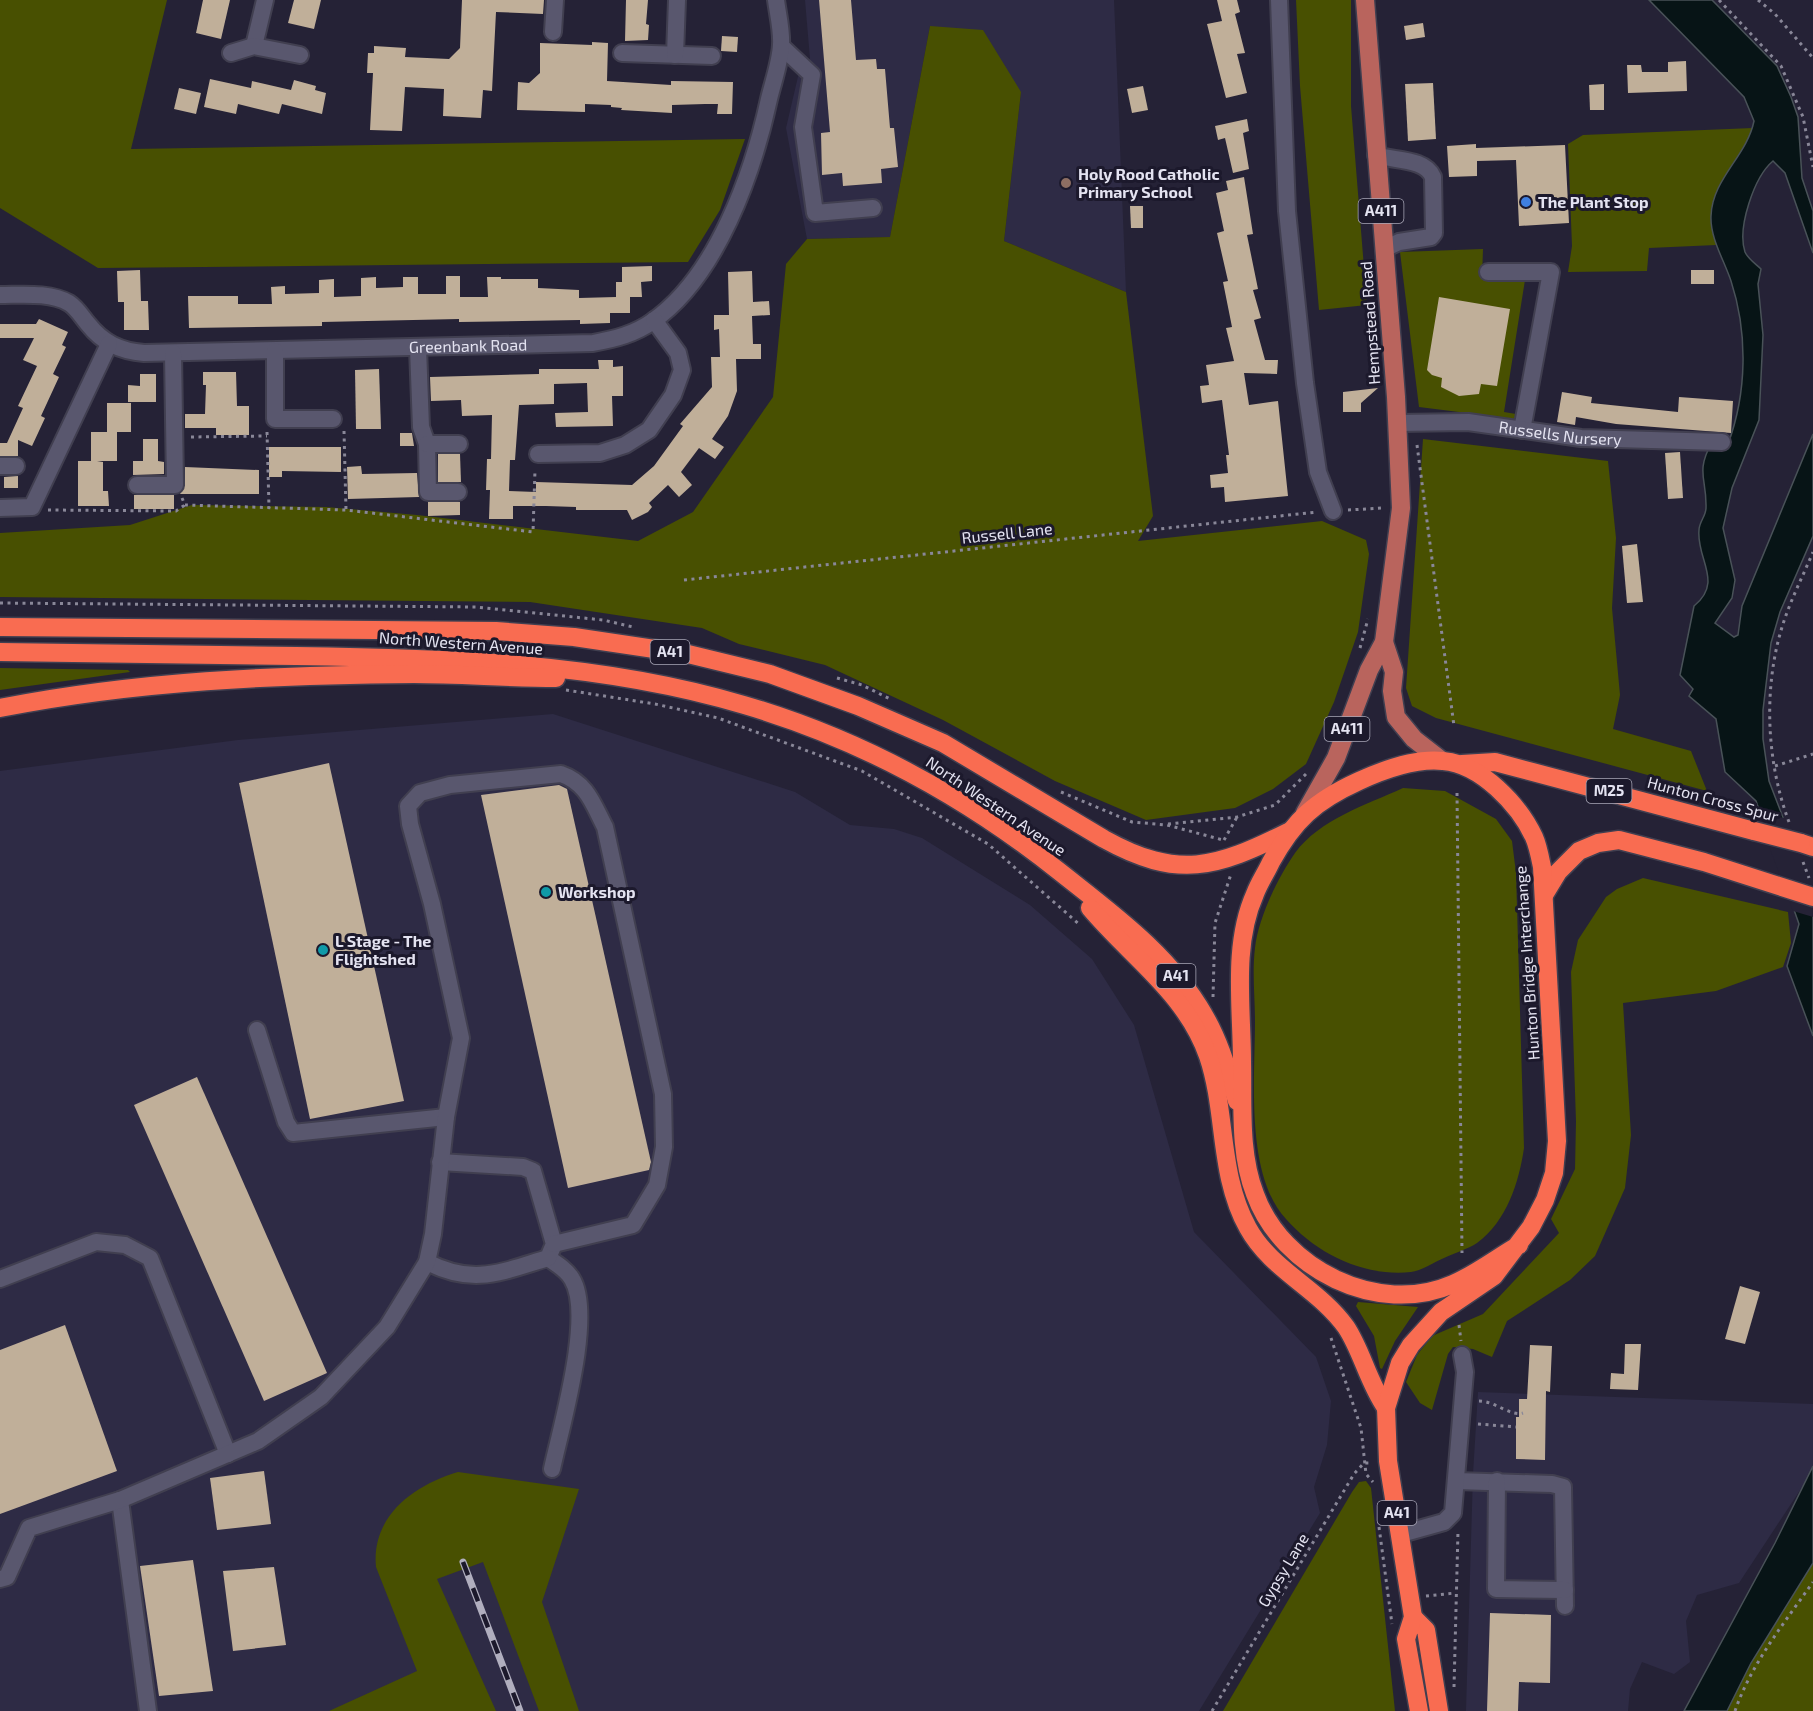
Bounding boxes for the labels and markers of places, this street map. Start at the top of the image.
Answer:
place label: Holy Rood Catholic Primary School [1078,164,1220,202]
marker: Holy Rood Catholic Primary School [1059,176,1073,190]
place label: The Plant Stop [1538,192,1649,211]
marker: The Plant Stop [1519,195,1533,209]
place label: Workshop [558,882,636,901]
marker: Workshop [539,885,553,899]
place label: L Stage - The Flightshed [335,931,431,968]
marker: L Stage - The Flightshed [316,943,330,957]

